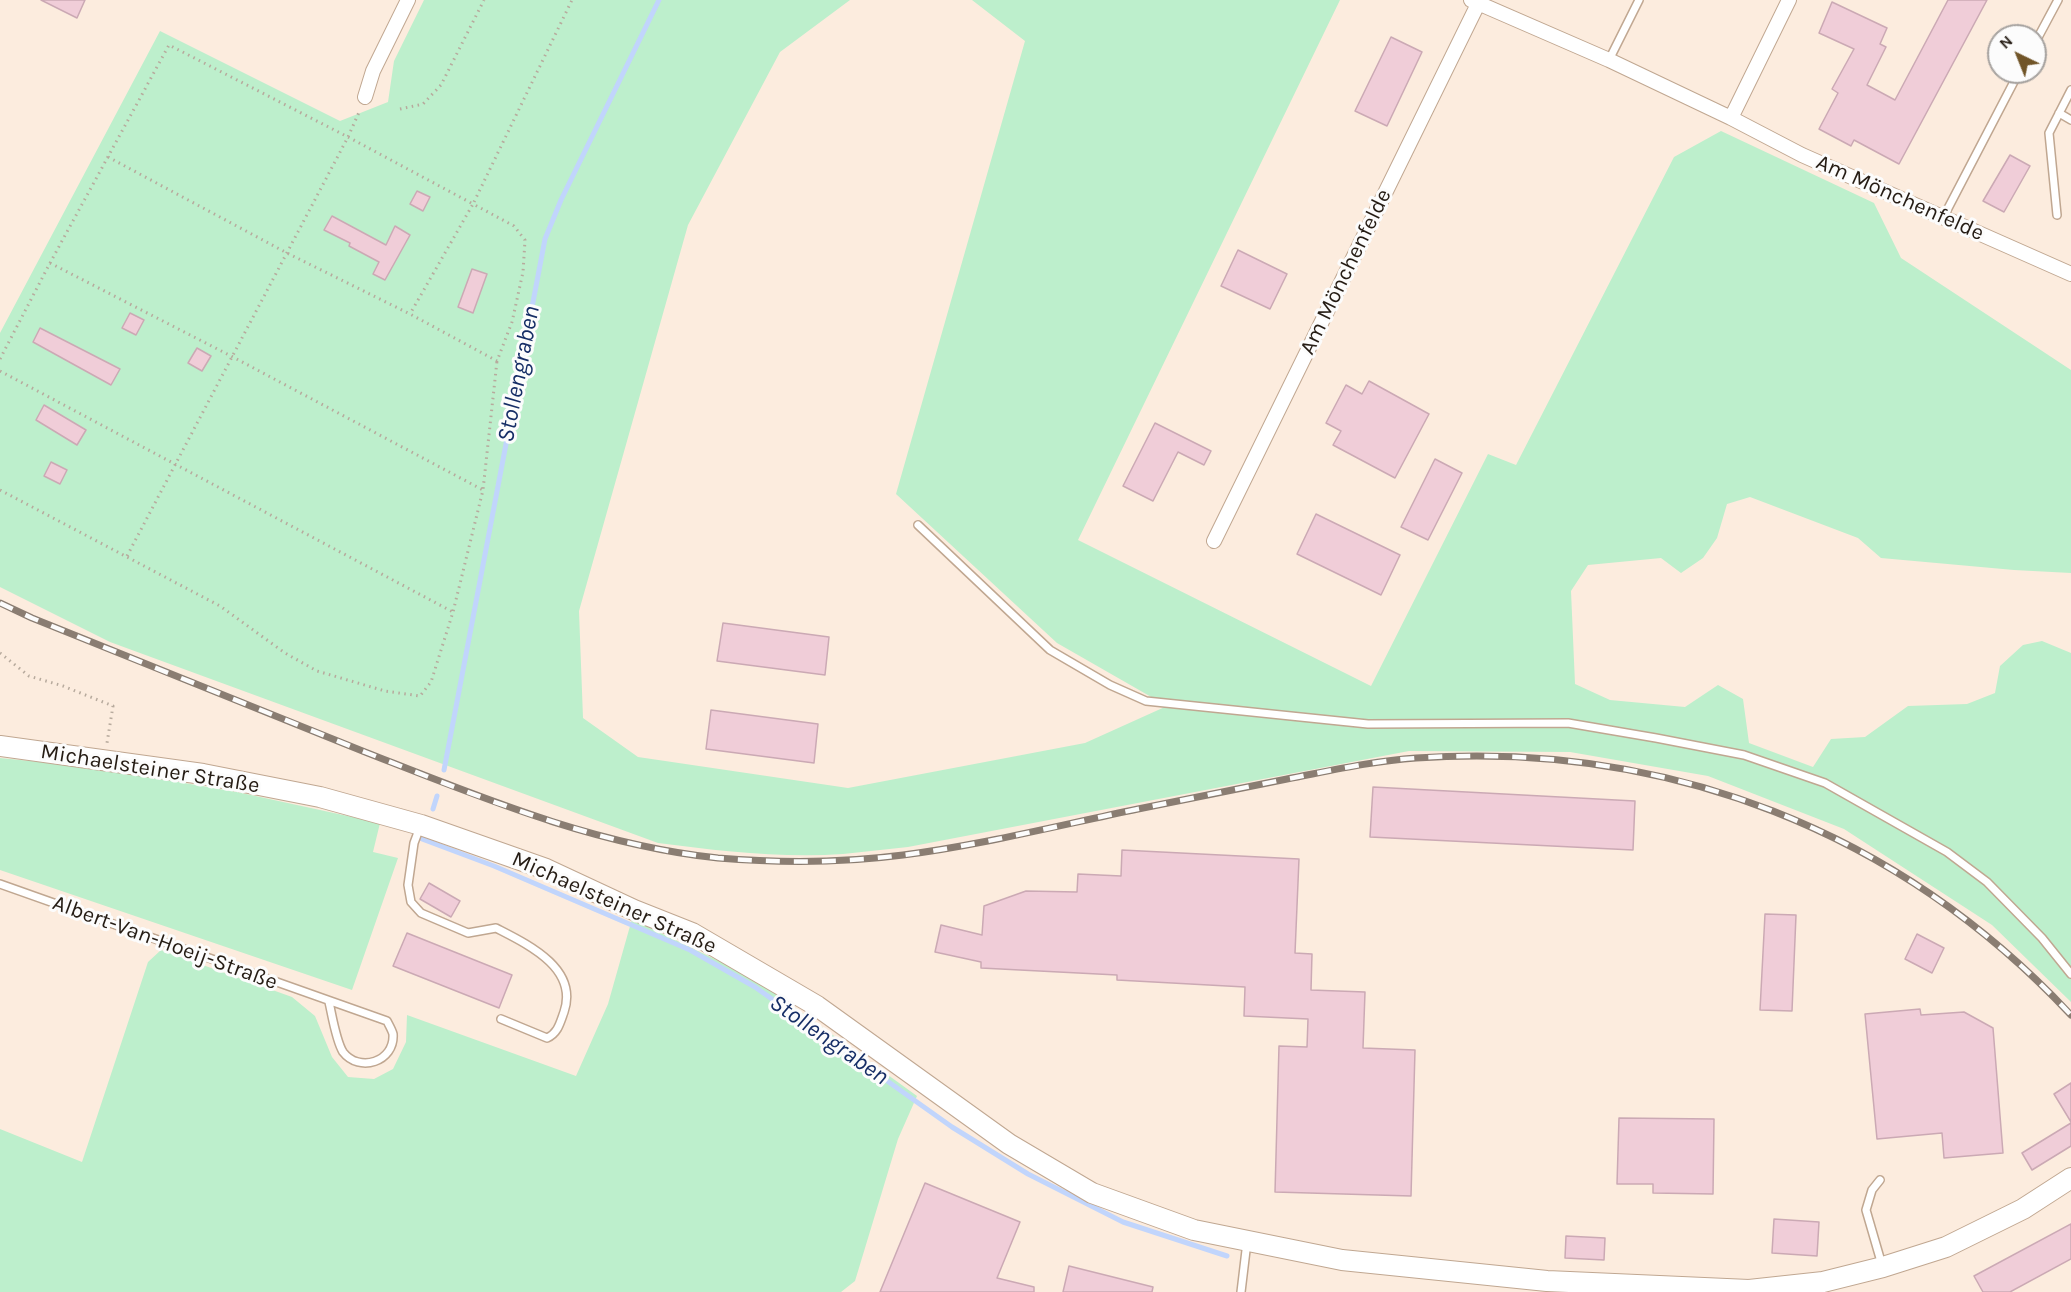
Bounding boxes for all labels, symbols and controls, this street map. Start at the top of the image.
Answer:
north arrow [1987,24,2047,84]
text: N [1995,31,2016,53]
street label: Am Mönchenfelde [1812,149,1988,247]
street label: Am Mönchenfelde [1294,185,1398,359]
water label: Stollengraben [492,303,546,445]
street label: Michaelsteiner Straße [39,739,261,799]
street label: Michaelsteiner Straße [508,846,720,960]
street label: Albert-Van-Hoeij-Straße [49,890,281,996]
water label: Stollengraben [764,988,894,1092]

